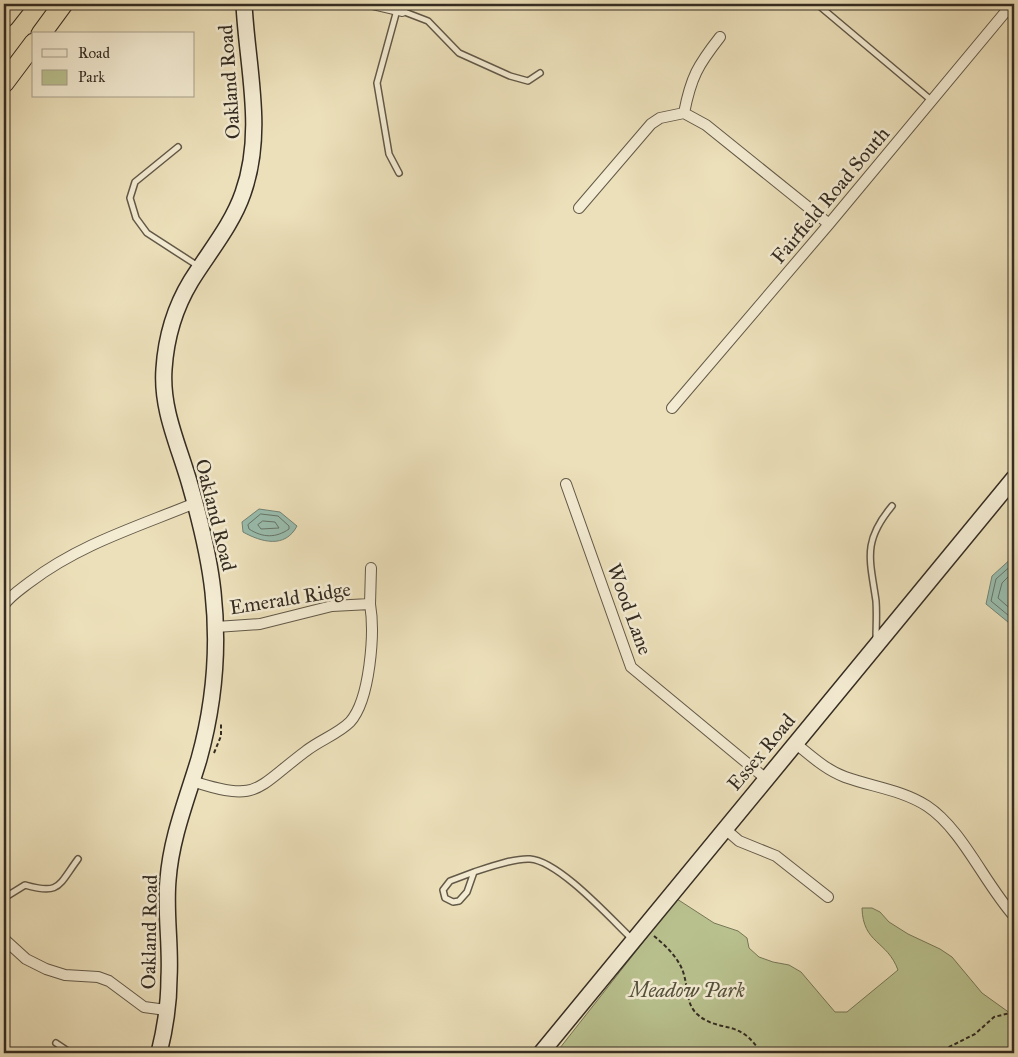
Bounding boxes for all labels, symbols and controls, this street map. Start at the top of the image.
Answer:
street label: Oakland Road [213,24,245,140]
legend [32,32,195,98]
text: Road [78,44,110,62]
text: Park [78,68,105,86]
street label: Fairfield Road South [766,122,894,268]
street label: Oakland Road [190,456,242,574]
street label: Wood Lane [602,560,658,658]
street label: Emerald Ridge [228,577,352,620]
street label: Essex Road [722,709,800,795]
street label: Oakland Road [136,874,162,990]
park label: Meadow Park [627,978,745,1002]

